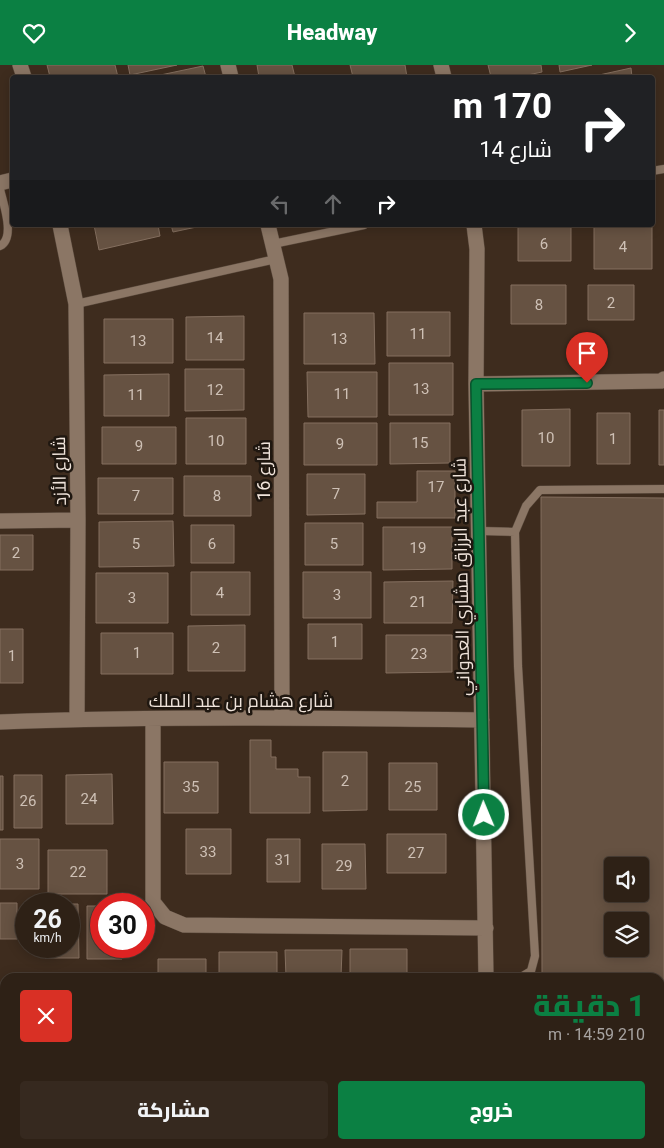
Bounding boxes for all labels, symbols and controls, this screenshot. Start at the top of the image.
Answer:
icon: heart [20,19,48,47]
icon: forward [616,19,644,47]
text: Headway [287,20,377,45]
text: 170 m [453,86,552,127]
icon: right [570,95,635,160]
text: شارع 14 [479,137,552,162]
icon: left [266,190,294,218]
icon: ahead [319,190,347,218]
icon: right [372,190,400,218]
house number: 6 [540,235,548,253]
house number: 4 [619,238,628,256]
house number: 2 [607,294,615,312]
house number: 8 [535,296,543,314]
house number: 11 [410,325,426,343]
house number: 14 [207,329,224,347]
house number: 13 [331,330,347,348]
house number: 13 [130,332,146,350]
pin [566,332,608,383]
icon: arrive [573,339,601,367]
house number: 13 [413,380,429,398]
house number: 12 [207,381,223,399]
house number: 11 [334,385,350,403]
house number: 11 [128,386,144,404]
house number: 10 [538,429,554,447]
house number: 1 [609,430,617,448]
house number: 10 [208,432,224,450]
house number: 15 [412,434,428,452]
house number: 9 [336,435,344,453]
street label: شارع الأزد [48,436,72,506]
house number: 9 [135,437,143,455]
street label: شارع 16 [253,441,276,501]
street label: شارع عبد الرزاق مشاري العدواني [448,458,478,696]
house number: 17 [428,478,444,496]
house number: 7 [332,485,340,503]
house number: 7 [132,487,140,505]
house number: 8 [213,487,221,505]
house number: 5 [132,535,140,553]
house number: 6 [208,535,216,553]
house number: 5 [330,535,338,553]
house number: 19 [410,539,426,557]
house number: 2 [12,544,20,562]
house number: 4 [216,584,225,602]
house number: 3 [333,586,341,604]
house number: 3 [128,589,136,607]
house number: 21 [410,593,426,611]
house number: 1 [331,633,339,651]
house number: 2 [212,639,220,657]
house number: 1 [133,644,141,662]
house number: 23 [411,645,427,663]
house number: 1 [8,647,16,665]
street label: شارع هشام بن عبد الملك [149,690,333,713]
house number: 2 [341,772,349,790]
house number: 35 [183,778,199,796]
house number: 25 [405,778,421,796]
position arrow [457,788,509,840]
house number: 24 [81,790,98,808]
house number: 26 [20,792,36,810]
house number: 33 [200,843,216,861]
house number: 27 [408,844,424,862]
house number: 31 [275,851,291,869]
house number: 3 [16,855,24,873]
house number: 29 [336,857,352,875]
map controls [604,857,649,957]
button: sound [604,857,649,902]
house number: 22 [70,863,86,881]
speed limit sign: 30 [90,893,155,958]
text: 26 [33,905,62,934]
button: layers [604,912,649,957]
text: km/h [33,931,62,945]
text: 1 دقيقة [533,988,645,1023]
button: close [20,990,72,1042]
text: 210 m · 14:59 [548,1025,645,1044]
button: مشاركة [20,1081,328,1139]
button: خروج [338,1081,645,1139]

